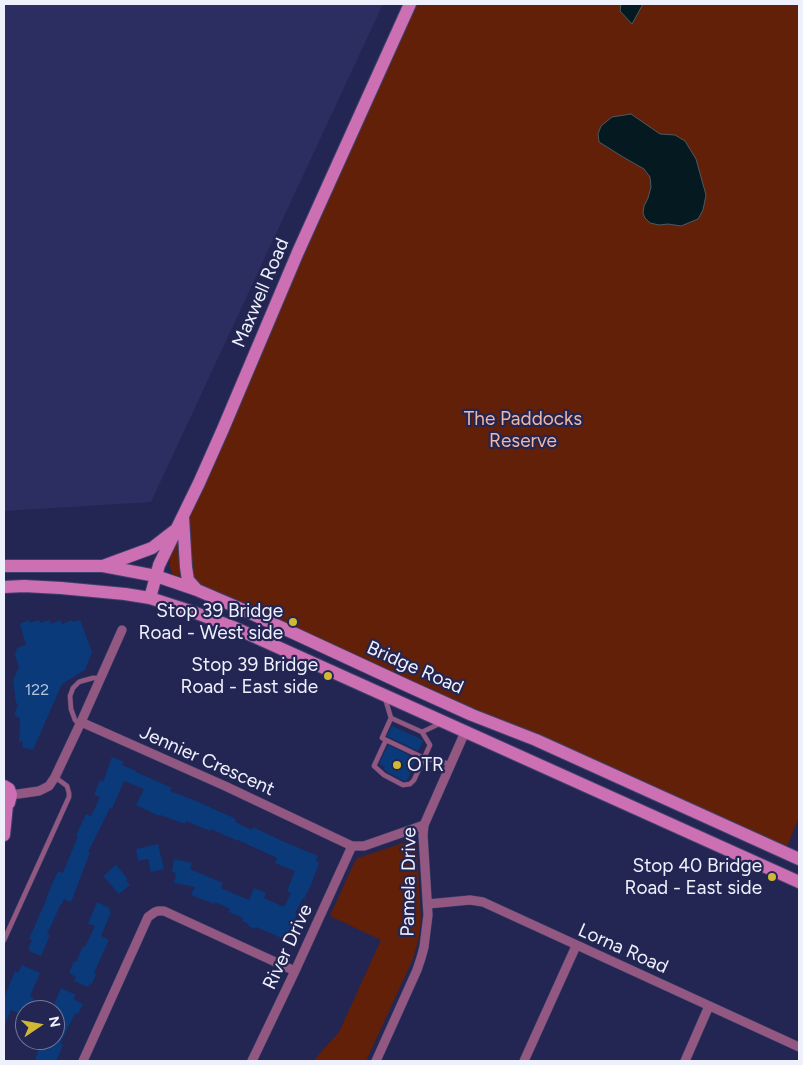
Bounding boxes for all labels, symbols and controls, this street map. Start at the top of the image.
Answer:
street label: Maxwell Road [228,235,294,351]
park label: The Paddocks Reserve [464,408,582,452]
place label: Stop 39 Bridge Road - West side [139,600,283,644]
marker: Stop 39 Bridge Road - West side [287,616,299,628]
street label: Bridge Road [363,637,467,699]
place label: Stop 39 Bridge Road - East side [181,654,318,698]
marker: Stop 39 Bridge Road - East side [322,670,334,682]
house number: 122 [25,680,49,700]
street label: Jennier Crescent [136,721,278,801]
place label: OTR [407,754,444,776]
marker: OTR [391,759,403,771]
street label: Pamela Drive [397,827,421,937]
place label: Stop 40 Bridge Road - East side [625,855,762,899]
marker: Stop 40 Bridge Road - East side [766,871,778,883]
street label: River Drive [258,901,318,993]
street label: Lorna Road [574,919,672,979]
north arrow [15,1000,65,1050]
text: N [45,1015,64,1029]

